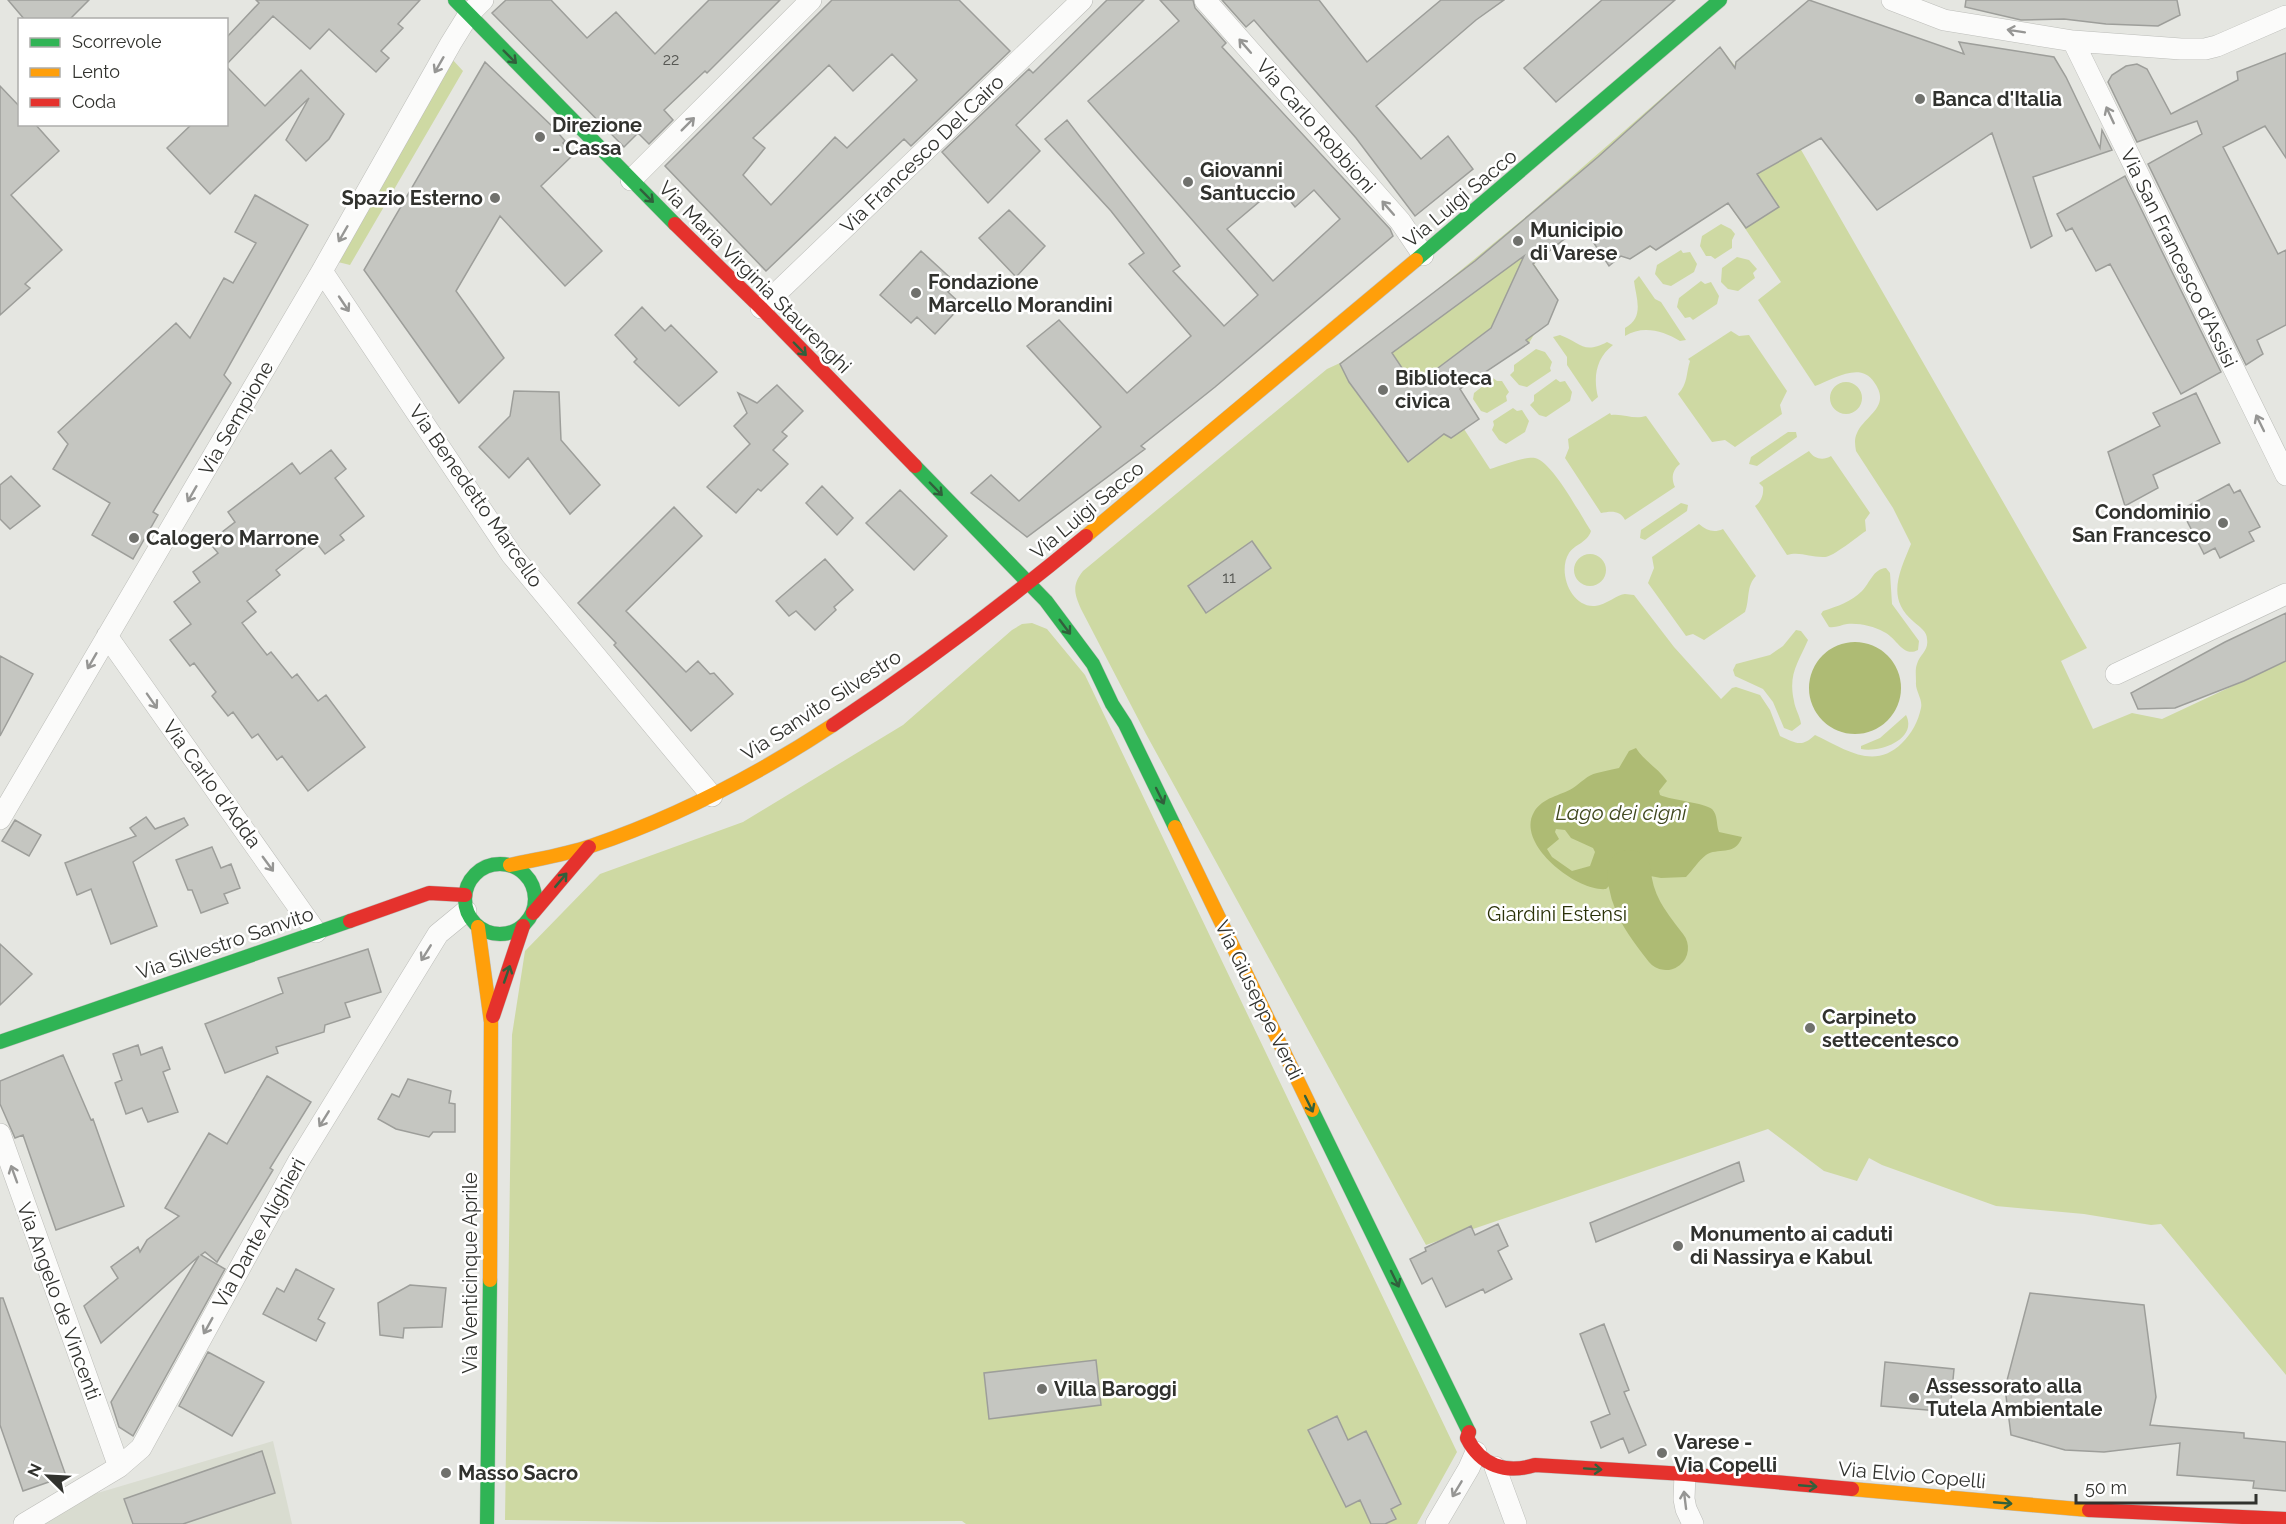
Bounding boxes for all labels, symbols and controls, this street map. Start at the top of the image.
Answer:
legend [18,18,228,126]
one-way arrow [2006,25,2026,36]
text: Scorrevole [72,31,162,52]
one-way arrow [1238,38,1252,53]
one-way arrow [503,50,518,65]
house number: 22 [663,50,679,69]
street label: Via Carlo Robbioni [1251,54,1381,198]
one-way arrow [433,56,445,73]
text: Lento [72,61,120,82]
street label: Via Francesco Del Cairo [835,70,1009,238]
place label: Banca d'Italia [1932,87,2062,111]
text: Coda [72,91,116,112]
marker: Banca d'Italia [1913,92,1927,106]
one-way arrow [2104,107,2116,125]
place label: Direzione - Cassa [552,113,642,160]
one-way arrow [680,117,695,132]
marker: Direzione - Cassa [533,130,547,144]
street label: Via Luigi Sacco [1399,144,1522,252]
street label: Via San Francesco d'Assisi [2115,145,2243,371]
place label: Giovanni Santuccio [1200,158,1295,205]
marker: Giovanni Santuccio [1181,175,1195,189]
street label: Via Maria Virginia Staurenghi [654,176,856,378]
place label: Spazio Esterno [341,186,483,210]
one-way arrow [640,189,655,204]
marker: Spazio Esterno [488,191,502,205]
one-way arrow [1381,200,1395,215]
place label: Municipio di Varese [1530,218,1623,265]
one-way arrow [336,226,348,243]
marker: Municipio di Varese [1511,234,1525,248]
place label: Fondazione Marcello Morandini [928,270,1113,317]
marker: Fondazione Marcello Morandini [909,286,923,300]
one-way arrow [338,295,350,311]
one-way arrow [793,341,807,356]
street label: Via Sempione [194,356,279,480]
place label: Biblioteca civica [1395,366,1492,413]
marker: Biblioteca civica [1376,383,1390,397]
street label: Via Benedetto Marcello [404,400,548,592]
one-way arrow [2253,414,2265,432]
street label: Via Luigi Sacco [1026,456,1149,564]
one-way arrow [929,481,943,496]
one-way arrow [186,485,198,502]
place label: Condominio San Francesco [2072,500,2211,547]
marker: Condominio San Francesco [2216,516,2230,530]
place label: Calogero Marrone [146,526,319,550]
marker: Calogero Marrone [127,531,141,545]
house number: 11 [1222,568,1236,587]
one-way arrow [1059,618,1071,634]
street label: Via Sanvito Silvestro [737,644,905,766]
one-way arrow [86,652,98,669]
one-way arrow [146,692,158,708]
street label: Via Carlo d'Adda [158,715,266,853]
one-way arrow [1154,787,1166,805]
water label: Lago dei cigni [1555,800,1687,825]
one-way arrow [262,855,275,871]
one-way arrow [554,873,568,888]
street label: Via Silvestro Sanvito [133,901,317,985]
park label: Giardini Estensi [1487,902,1627,926]
street label: Via Giuseppe Verdi [1210,916,1308,1084]
one-way arrow [420,944,432,961]
one-way arrow [503,965,514,984]
place label: Carpineto settecentesco [1822,1005,1959,1052]
marker: Carpineto settecentesco [1803,1021,1817,1035]
one-way arrow [1304,1094,1316,1112]
one-way arrow [318,1110,330,1127]
street label: Via Dante Alighieri [208,1154,310,1312]
one-way arrow [8,1166,19,1184]
street label: Via Venticinque Aprile [458,1172,482,1374]
street label: Via Angelo de Vincenti [12,1199,106,1403]
place label: Monumento ai caduti di Nassirya e Kabul [1690,1222,1893,1269]
marker: Monumento ai caduti di Nassirya e Kabul [1671,1239,1685,1253]
one-way arrow [1389,1270,1401,1288]
one-way arrow [202,1317,214,1334]
place label: Assessorato alla Tutela Ambientale [1926,1374,2102,1421]
place label: Villa Baroggi [1054,1377,1177,1401]
marker: Villa Baroggi [1035,1382,1049,1396]
marker: Assessorato alla Tutela Ambientale [1907,1391,1921,1405]
place label: Varese - Via Copelli [1674,1430,1777,1477]
north arrow [18,1446,78,1506]
marker: Varese - Via Copelli [1655,1446,1669,1460]
street label: Via Elvio Copelli [1837,1457,1987,1493]
text: N [24,1461,46,1480]
place label: Masso Sacro [458,1461,578,1485]
one-way arrow [1583,1463,1603,1474]
marker: Masso Sacro [439,1466,453,1480]
scale bar [2076,1467,2256,1505]
text: 50 m [2085,1477,2127,1498]
one-way arrow [1450,1480,1462,1497]
one-way arrow [1798,1481,1818,1492]
one-way arrow [1680,1491,1691,1510]
one-way arrow [1992,1498,2012,1509]

